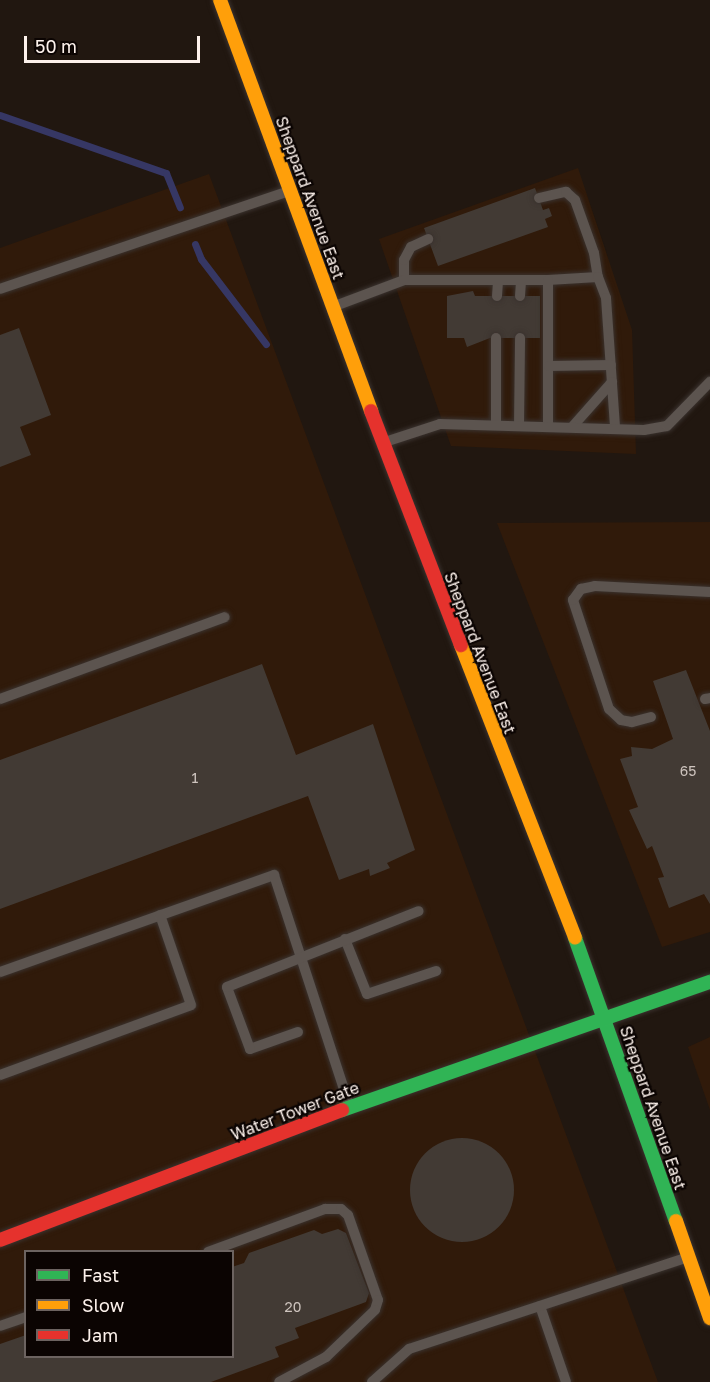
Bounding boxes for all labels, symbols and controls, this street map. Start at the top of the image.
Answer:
scale bar [27,24,202,62]
text: 50 m [35,35,77,57]
street label: Sheppard Avenue East [272,114,348,282]
street label: Sheppard Avenue East [440,569,520,737]
house number: 65 [680,763,696,779]
house number: 1 [192,770,198,786]
street label: Sheppard Avenue East [616,1024,690,1192]
street label: Water Tower Gate [228,1078,362,1144]
legend [24,1250,234,1358]
text: Fast [82,1264,119,1286]
text: Slow [82,1294,124,1316]
house number: 20 [285,1299,301,1315]
text: Jam [82,1324,118,1346]

